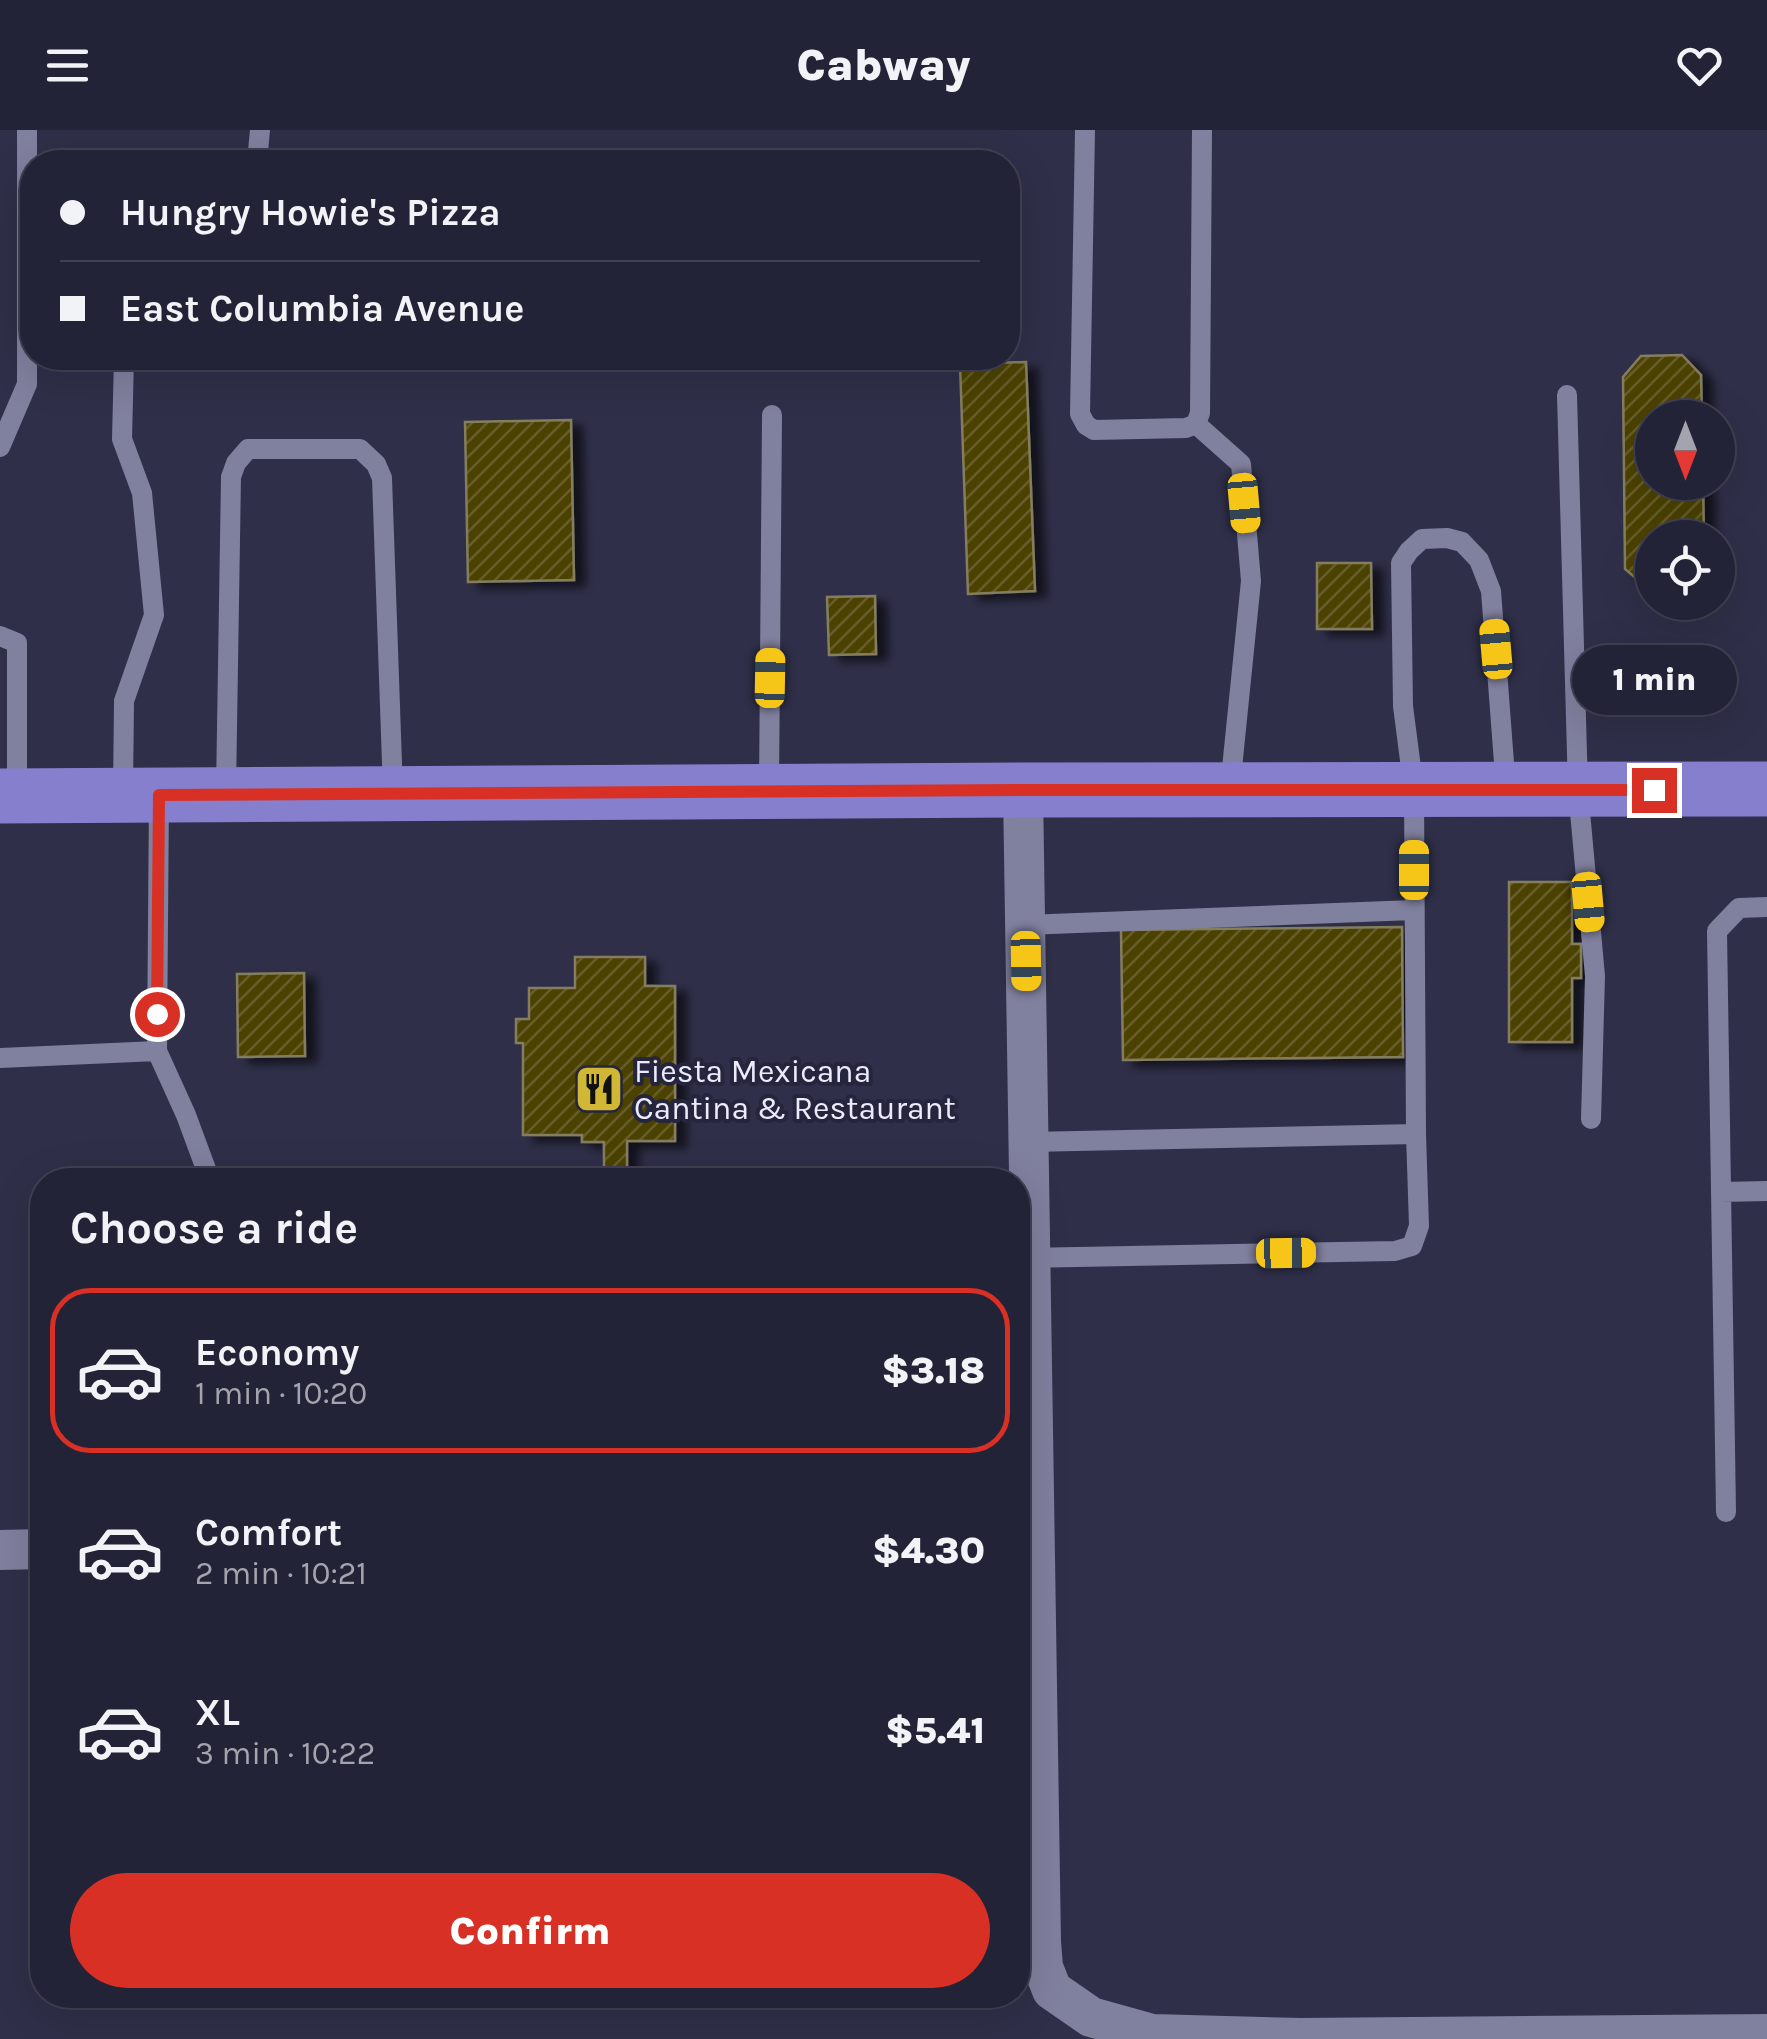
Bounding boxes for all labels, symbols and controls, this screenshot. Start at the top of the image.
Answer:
icon: menu [40,38,95,93]
icon: heart [1672,38,1727,93]
text: Cabway [796,39,971,91]
text: Hungry Howie's Pizza [120,190,501,235]
text: East Columbia Avenue [120,286,524,331]
north arrow [1635,400,1735,500]
map controls [1635,400,1735,620]
car [1226,472,1262,534]
button: locate [1635,520,1735,620]
car [1478,618,1514,680]
callout: 1 min [1572,645,1736,715]
car [754,648,786,708]
text: 1 min [1613,661,1696,698]
route end [1632,768,1677,813]
car [1399,840,1429,900]
car [1570,871,1606,933]
car [1010,931,1042,991]
route start [135,992,180,1037]
place label: Fiesta Mexicana Cantina & Restaurant [634,1053,956,1127]
restaurant icon: Fiesta Mexicana Cantina & Restaurant [573,1063,625,1115]
text: Choose a ride [70,1202,358,1254]
car [1256,1237,1316,1269]
icon: car [75,1326,165,1416]
text: Economy [195,1330,359,1375]
text: $3.18 [882,1348,985,1393]
text: 1 min · 10:20 [195,1375,367,1412]
icon: car [75,1506,165,1596]
text: Comfort [195,1510,342,1555]
text: $4.30 [872,1528,985,1573]
text: 2 min · 10:21 [195,1555,367,1592]
icon: car [75,1686,165,1776]
text: XL [195,1690,240,1735]
text: $5.41 [885,1708,985,1753]
text: 3 min · 10:22 [195,1735,375,1772]
button: Confirm [70,1873,990,1988]

